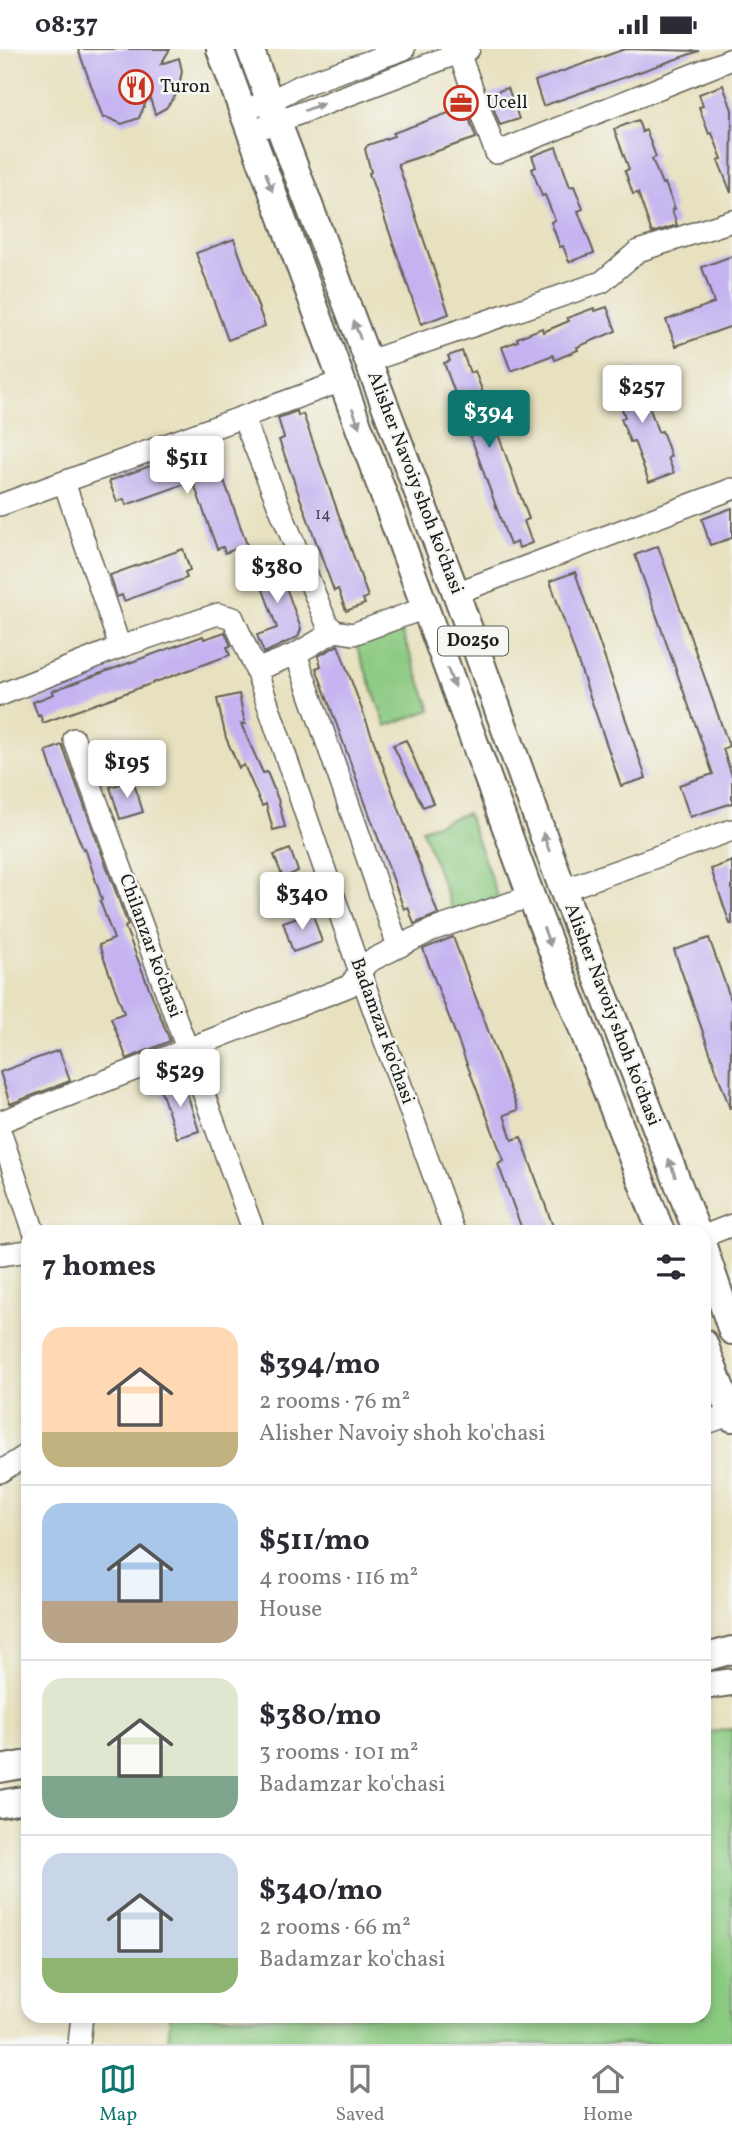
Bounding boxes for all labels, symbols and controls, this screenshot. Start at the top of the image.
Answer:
text: 08:37 [35,7,98,43]
restaurant icon: Turon [117,68,155,106]
place label: Turon [160,74,210,100]
office icon: Ucell [442,84,480,122]
place label: Ucell [486,90,528,116]
one-way arrow [304,101,325,112]
one-way arrow [264,171,275,192]
one-way arrow [352,319,363,340]
pin: $257 [601,365,683,425]
street label: Alisher Navoiy shoh ko'chasi [360,368,470,598]
text: $257 [619,372,665,404]
pin: $394 [448,391,530,450]
text: $394 [464,397,514,429]
one-way arrow [351,408,362,429]
pin: $511 [146,437,228,496]
text: $511 [166,443,208,475]
house number: 14 [315,504,331,526]
pin: $380 [236,545,318,605]
text: $380 [251,552,303,584]
road number: D025o [438,627,508,655]
one-way arrow [446,667,457,688]
pin: $195 [86,741,168,800]
text: $195 [104,747,150,779]
one-way arrow [540,832,551,853]
street label: Chilanzar ko'chasi [112,870,188,1022]
pin: $340 [261,873,343,932]
text: $340 [276,879,328,911]
street label: Alisher Navoiy shoh ko'chasi [557,900,667,1130]
one-way arrow [542,927,553,948]
street label: Badamzar ko'chasi [343,954,421,1108]
pin: $529 [139,1049,221,1109]
text: $529 [156,1056,204,1088]
one-way arrow [667,1158,678,1179]
text: 7 homes [42,1246,156,1288]
icon: filters [652,1248,690,1286]
text: $394/mo [259,1344,380,1386]
icon: home [98,1355,182,1439]
text: 2 rooms · 76 m² [259,1386,410,1418]
text: Alisher Navoiy shoh ko'chasi [259,1418,545,1450]
text: $511/mo [259,1520,370,1562]
icon: home [98,1531,182,1615]
text: 4 rooms · 116 m² [259,1562,418,1594]
text: House [259,1594,322,1626]
text: $380/mo [259,1695,381,1737]
icon: home [98,1706,182,1790]
text: 3 rooms · 101 m² [259,1737,419,1769]
text: Badamzar ko'chasi [259,1769,445,1801]
text: $340/mo [259,1870,383,1912]
icon: home [98,1881,182,1965]
text: 2 rooms · 66 m² [259,1912,411,1944]
text: Badamzar ko'chasi [259,1944,445,1976]
tab: Map [99,2060,137,2128]
tab: Saved [335,2060,384,2128]
tab: Home [583,2060,633,2128]

